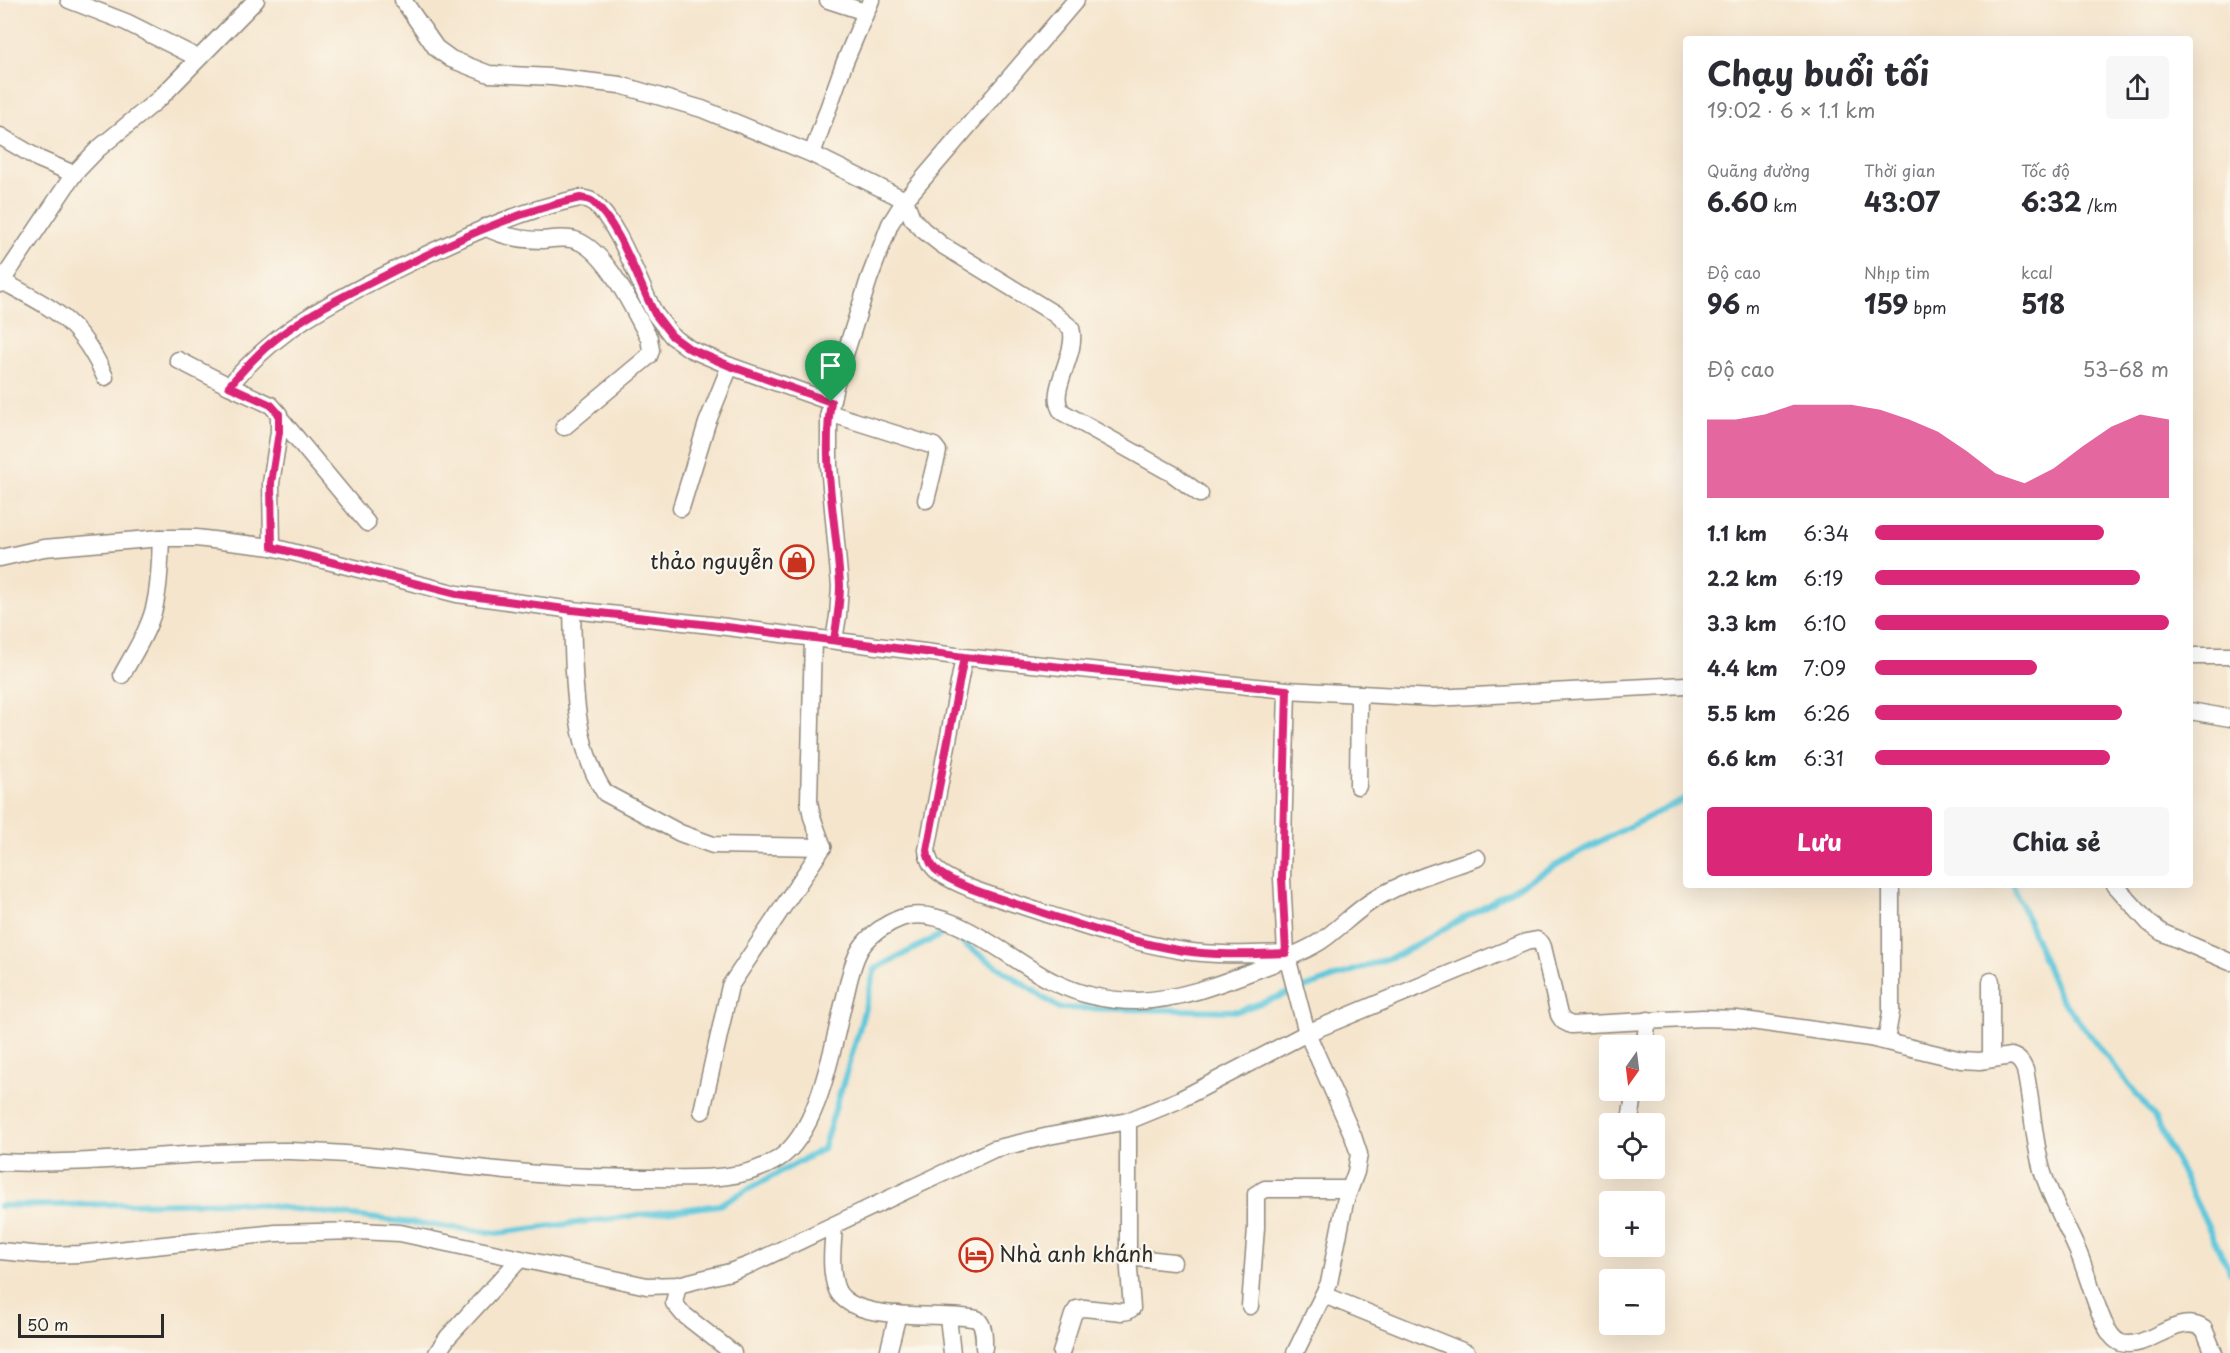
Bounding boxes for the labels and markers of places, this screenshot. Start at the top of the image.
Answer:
pin [805,340,856,402]
place label: thảo nguyễn [650,544,774,576]
shop icon: thảo nguyễn [779,544,815,580]
hotel icon: Nhà anh khánh [958,1237,994,1273]
place label: Nhà anh khánh [999,1237,1153,1269]

